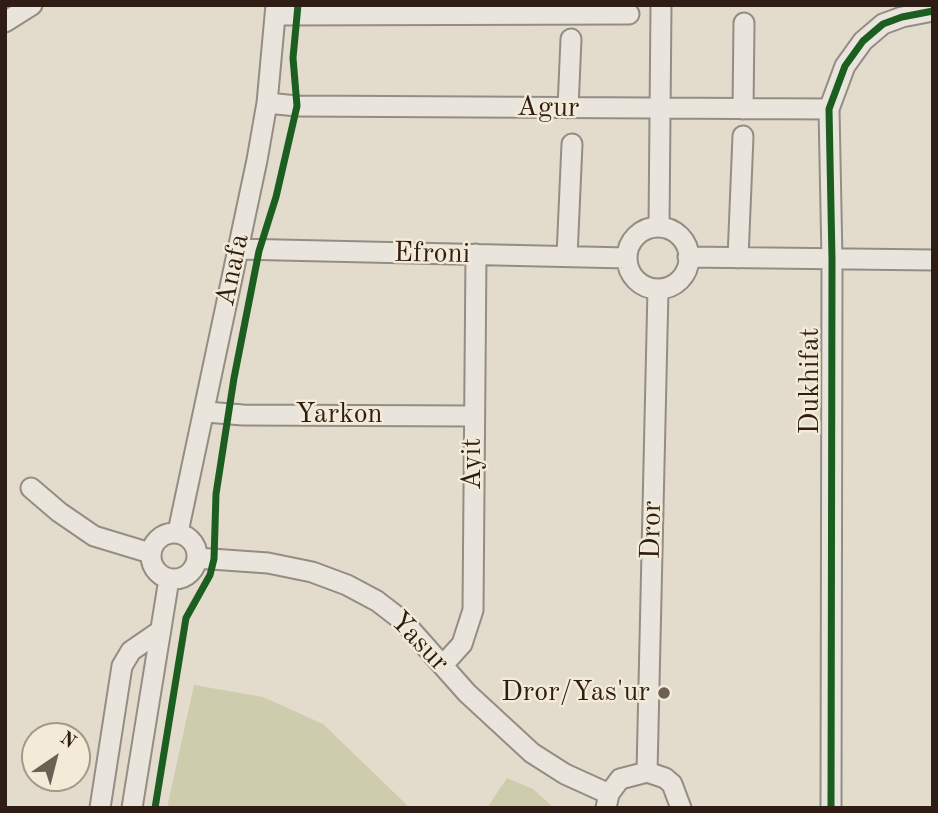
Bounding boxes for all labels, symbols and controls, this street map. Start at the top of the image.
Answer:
street label: Agur [516,91,580,125]
street label: Anafa [209,231,257,309]
street label: Efroni [393,237,471,271]
street label: Dukhifat [794,327,828,435]
street label: Yarkon [295,398,383,432]
street label: Ayit [456,438,490,490]
street label: Dror [635,500,669,560]
street label: Yasur [382,605,456,679]
place label: Dror/Yas'ur [501,676,650,710]
marker: Dror/Yas'ur [656,685,672,701]
north arrow [21,722,91,792]
text: N [56,729,79,753]

